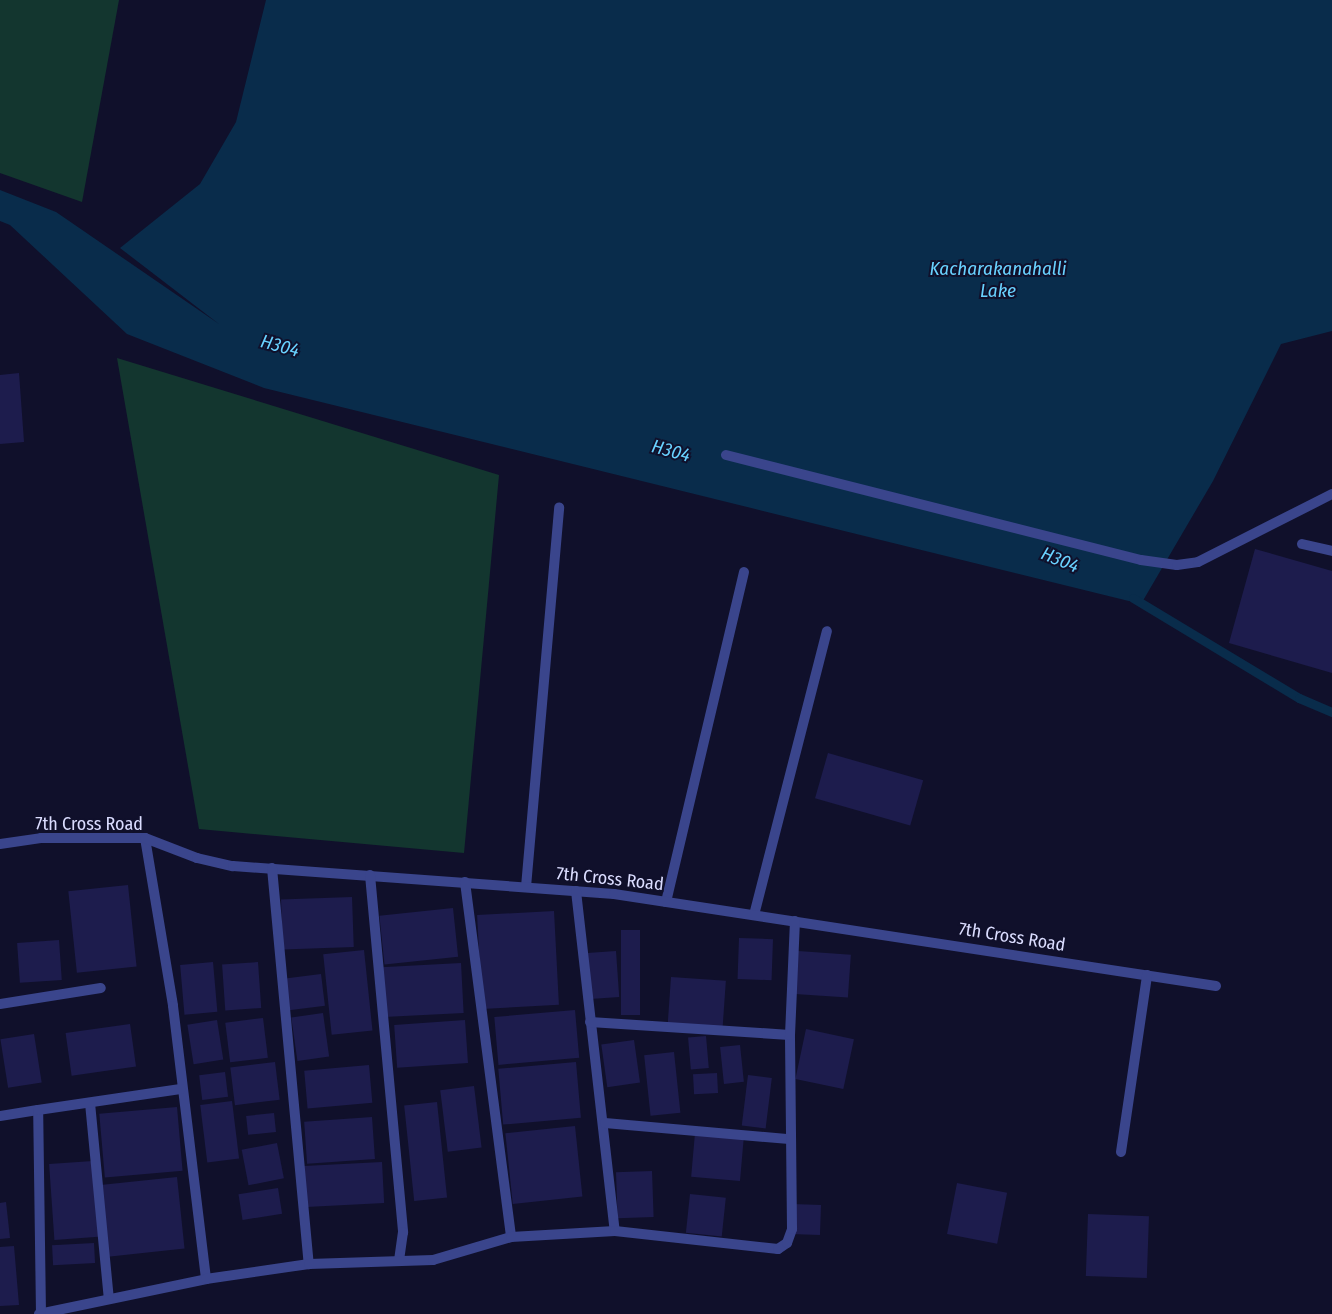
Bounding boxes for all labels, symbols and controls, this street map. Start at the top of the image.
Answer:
water label: Kacharakanahalli Lake [929,258,1067,302]
water label: H304 [258,330,302,362]
water label: H304 [649,435,693,467]
water label: H304 [1038,542,1082,578]
street label: 7th Cross Road [35,813,143,835]
street label: 7th Cross Road [555,863,665,895]
street label: 7th Cross Road [957,918,1067,956]

